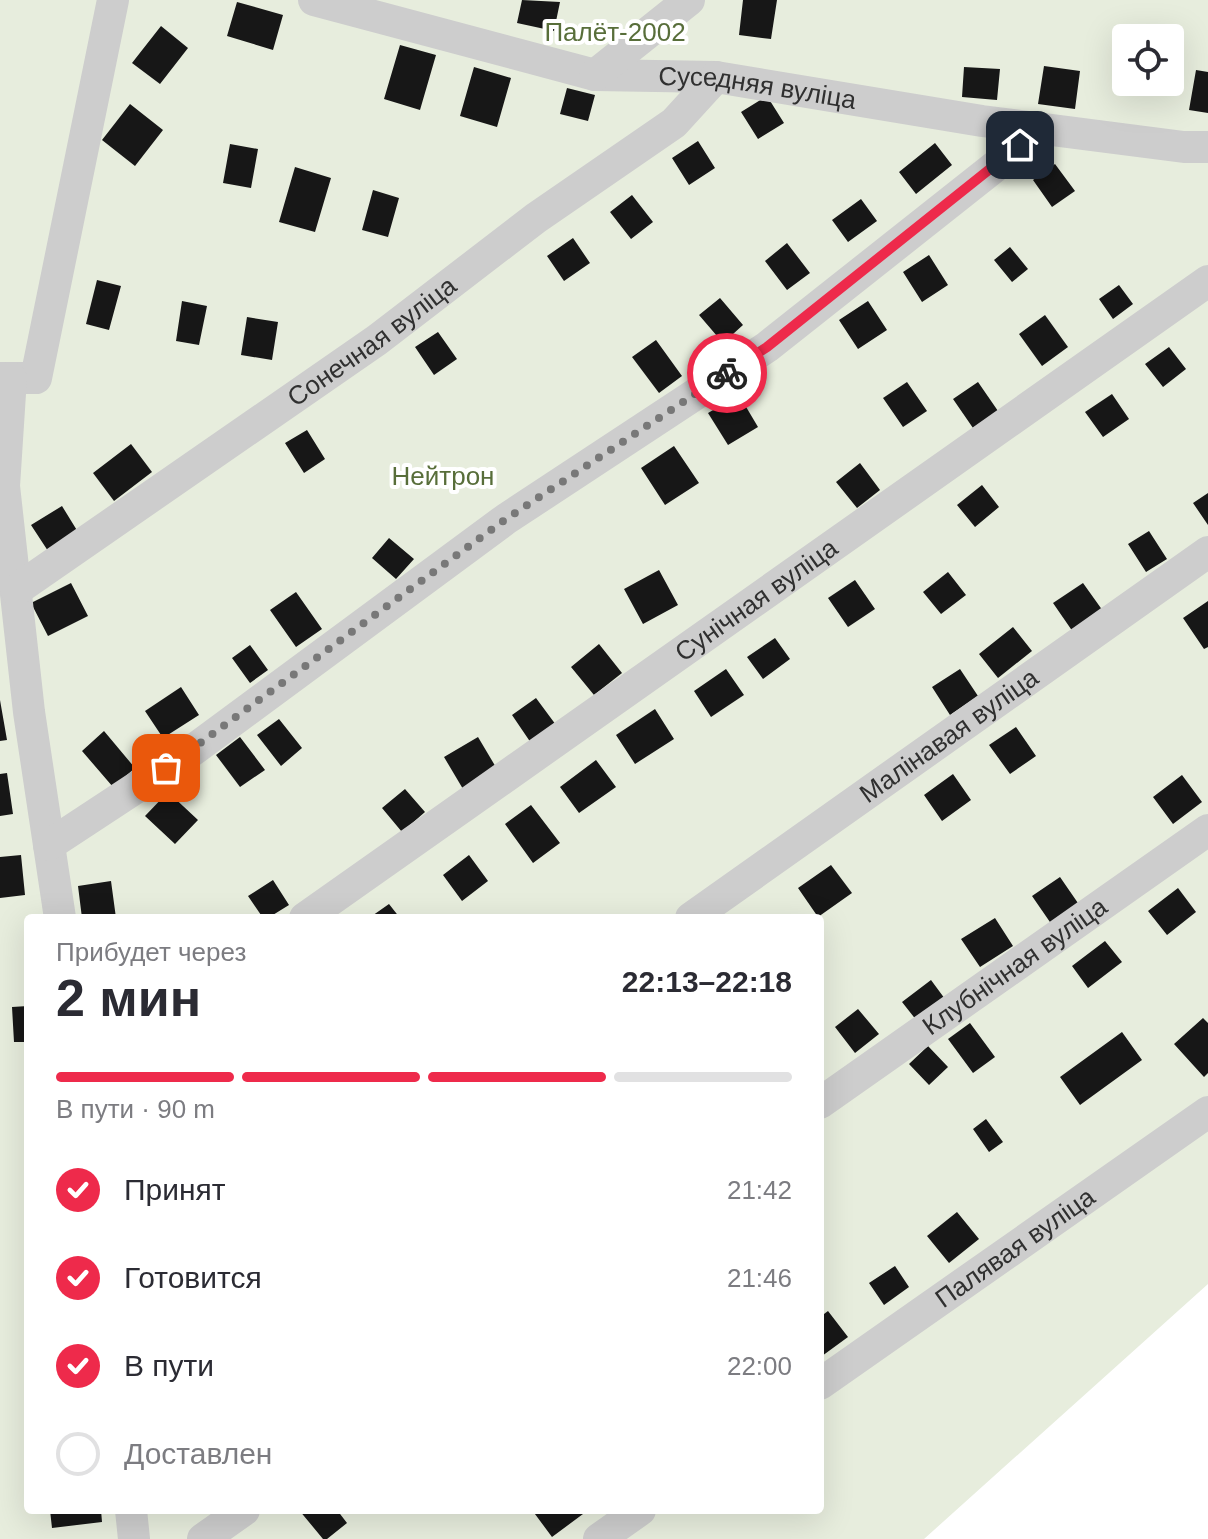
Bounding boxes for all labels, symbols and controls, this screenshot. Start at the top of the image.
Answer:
park label: Палёт-2002 [544,17,686,47]
map controls [1112,24,1184,96]
button: locate [1112,24,1184,96]
street label: Суседняя вуліца [658,61,859,115]
pin [986,111,1054,179]
icon: home [998,123,1042,167]
street label: Сонечная вуліца [282,270,462,412]
courier [687,333,767,413]
icon: bike [705,351,749,395]
park label: Нейтрон [392,461,494,491]
street label: Сунічная вуліца [669,532,843,667]
street label: Малінавая вуліца [854,662,1044,809]
pin [132,734,200,802]
icon: bag [144,746,188,790]
street label: Клубнічная вуліца [917,891,1113,1041]
text: Прибудет через [56,937,246,967]
text: 22:13–22:18 [622,965,792,998]
text: 2 мин [56,969,201,1027]
text: В пути · 90 m [56,1094,215,1124]
icon: check [56,1168,100,1212]
text: Принят [124,1173,226,1206]
text: 21:42 [727,1175,792,1205]
street label: Палявая вуліца [929,1181,1101,1314]
icon: check [56,1256,100,1300]
text: Готовится [124,1261,262,1294]
text: 21:46 [727,1263,792,1293]
icon: check [56,1344,100,1388]
text: В пути [124,1349,214,1382]
text: 22:00 [727,1351,792,1381]
text: Доставлен [124,1437,272,1470]

